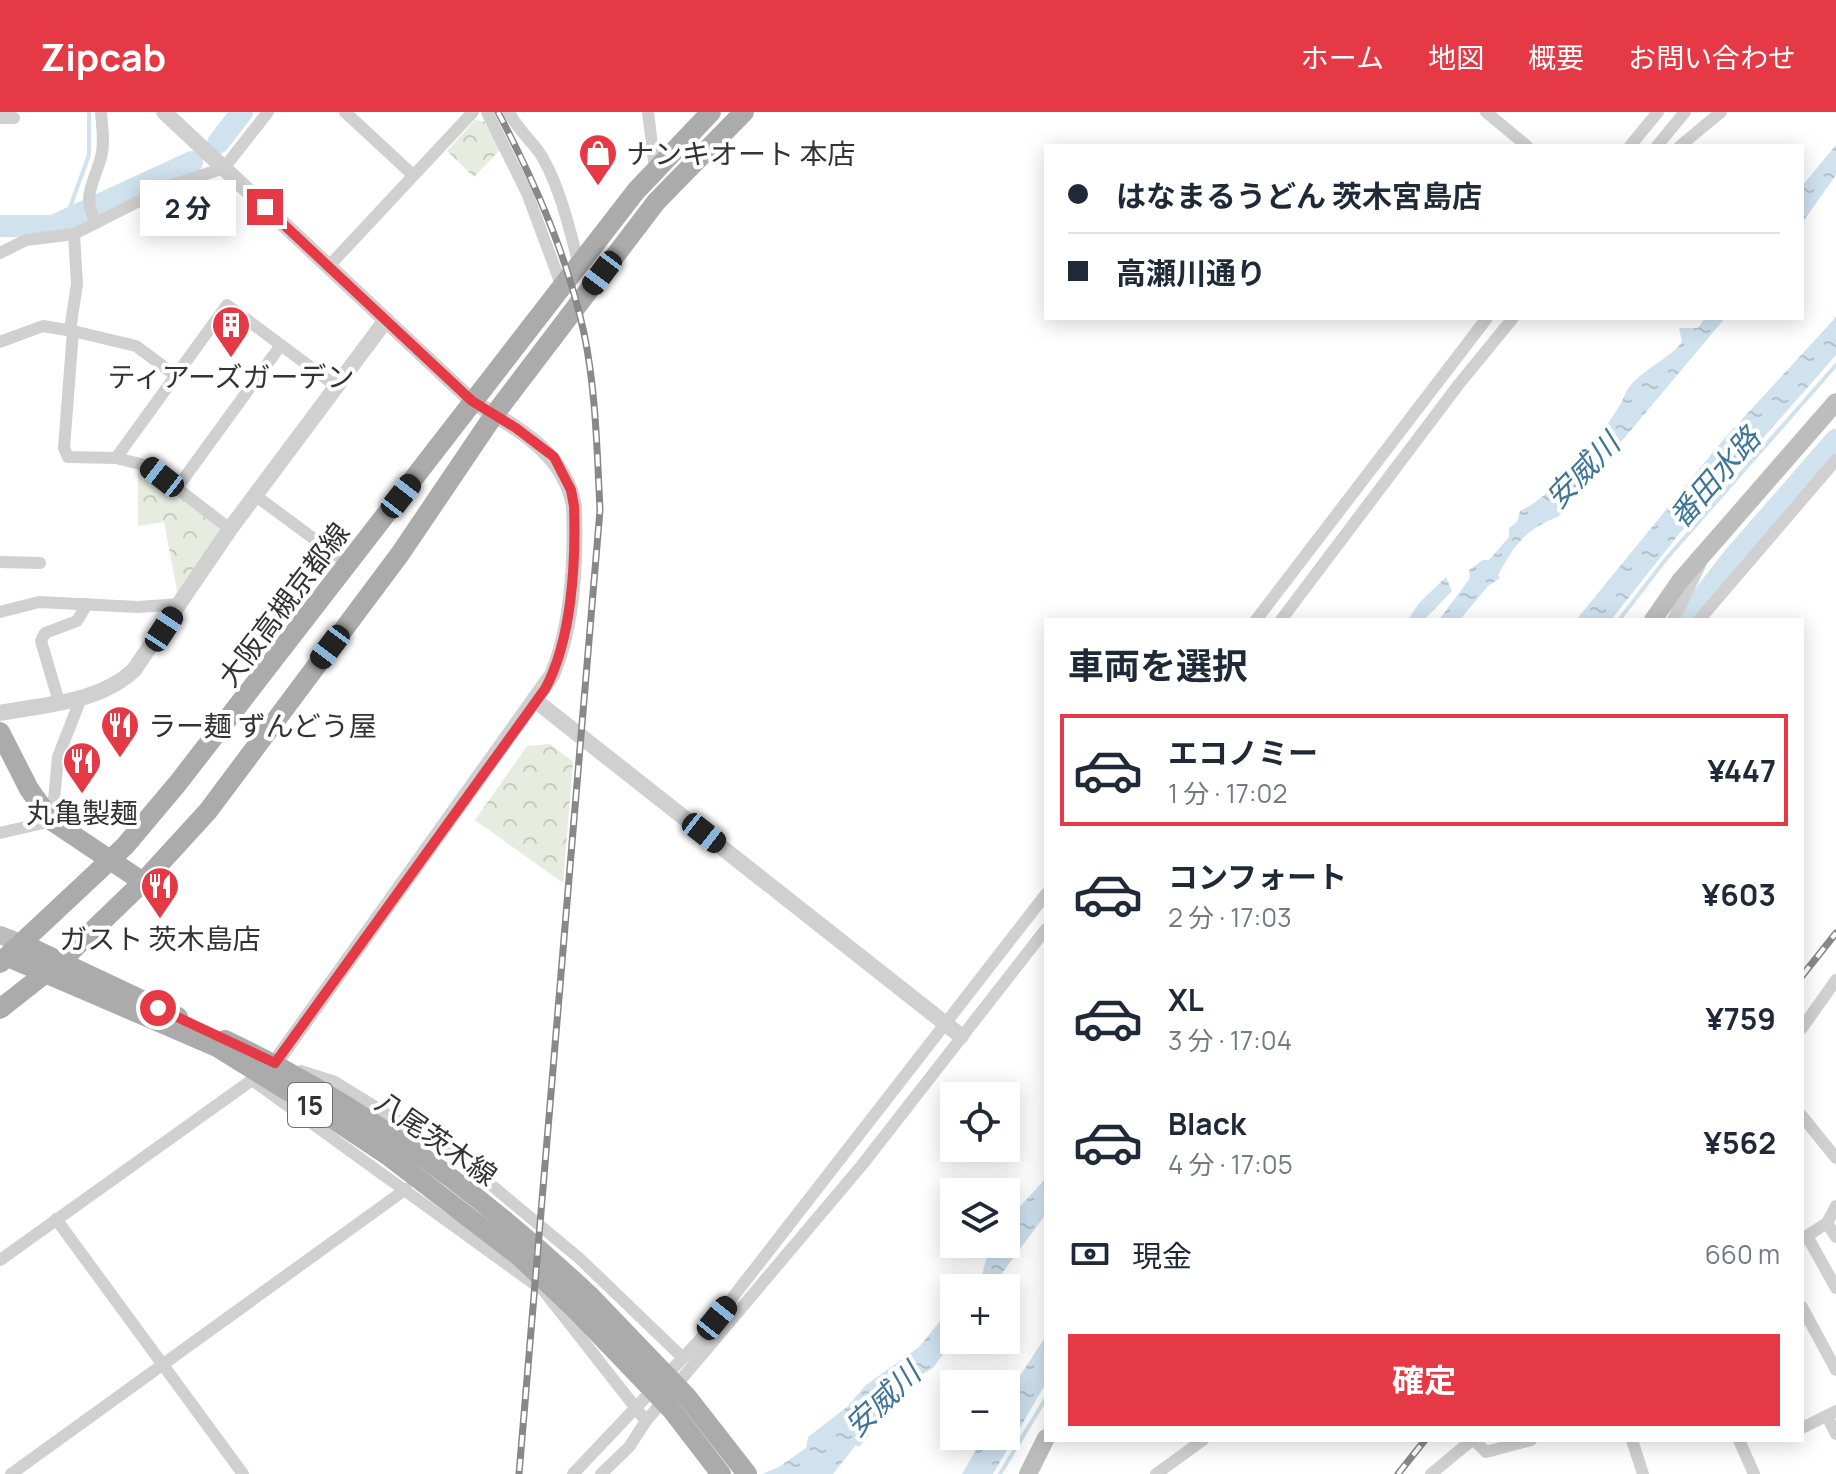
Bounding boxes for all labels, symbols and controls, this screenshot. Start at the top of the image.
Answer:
text: Zipcab [40,30,166,82]
text: ホーム [1301,38,1384,76]
text: 地図 [1428,38,1484,76]
text: 概要 [1528,38,1584,76]
text: お問い合わせ [1628,38,1796,76]
shop icon: ナンキオート 本店 [577,132,619,187]
place label: ナンキオート 本店 [626,134,856,172]
text: はなまるうどん 茨木宮島店 [1116,175,1482,216]
callout: 2 分 [141,179,237,235]
route end [247,189,283,225]
text: 2 分 [165,190,211,226]
car [578,247,626,299]
text: 高瀬川通り [1116,252,1266,293]
building icon: ティアーズガーデン [210,304,252,359]
place label: ティアーズガーデン [107,357,355,395]
water label: 番田水路 [1659,416,1771,536]
water label: 安威川 [1536,421,1630,517]
car [136,453,188,501]
car [377,470,425,522]
street label: 大阪高槻京都線 [209,514,357,694]
car [141,602,187,656]
car [306,621,354,673]
text: 車両を選択 [1068,641,1248,690]
restaurant icon: ラー麺 ずんどう屋 [99,704,141,759]
place label: ラー麺 ずんどう屋 [148,706,377,744]
text: エコノミー [1168,732,1318,773]
icon: car [1072,734,1144,806]
restaurant icon: 丸亀製麺 [61,740,103,795]
text: ¥447 [1708,750,1776,791]
text: 1 分 · 17:02 [1168,775,1287,811]
place label: 丸亀製麺 [26,793,138,831]
car [678,809,730,857]
text: コンフォート [1168,856,1347,897]
icon: car [1072,858,1144,930]
restaurant icon: ガスト 茨木島店 [139,865,181,920]
text: ¥603 [1702,874,1776,915]
text: 2 分 · 17:03 [1168,899,1292,935]
place label: ガスト 茨木島店 [59,919,261,957]
text: XL [1168,979,1204,1020]
icon: car [1072,982,1144,1054]
route start [140,990,176,1026]
text: ¥759 [1705,998,1776,1039]
text: 3 分 · 17:04 [1168,1022,1292,1058]
street label: 八尾茨木線 [369,1082,505,1194]
map controls [940,1082,1020,1450]
button: locate [940,1082,1020,1162]
road number: 15 [288,1083,332,1127]
text: Black [1168,1103,1246,1144]
icon: car [1072,1106,1144,1178]
text: ¥562 [1704,1122,1776,1163]
text: 4 分 · 17:05 [1168,1146,1293,1182]
button: layers [940,1178,1020,1258]
icon: cash [1068,1232,1112,1276]
text: 現金 [1132,1235,1192,1276]
text: 660 m [1705,1236,1780,1272]
button: + [940,1274,1020,1354]
car [693,1292,741,1344]
button: 確定 [1068,1334,1780,1426]
water label: 安威川 [835,1351,931,1445]
button: − [940,1370,1020,1450]

